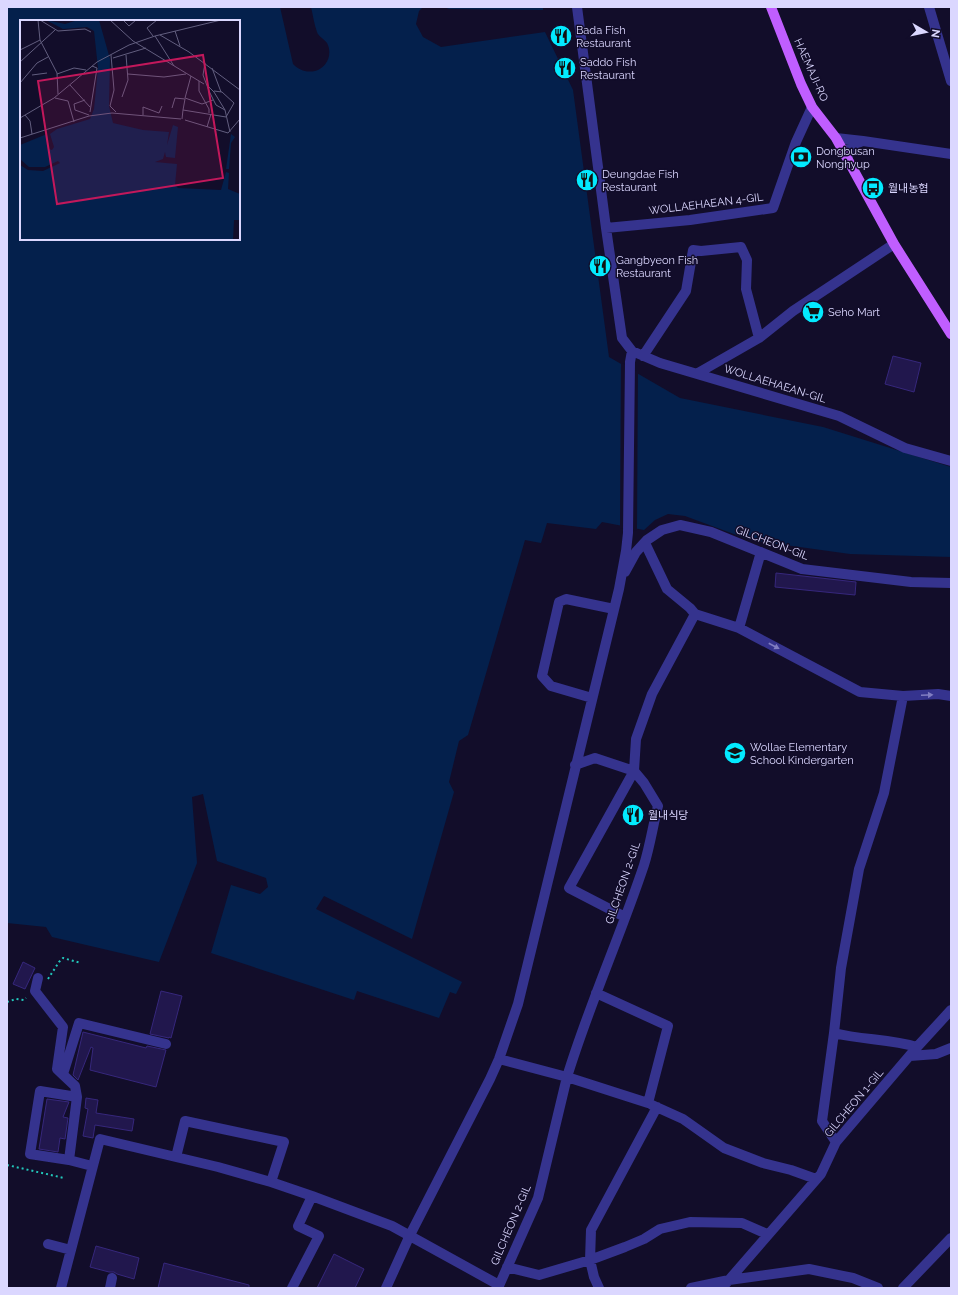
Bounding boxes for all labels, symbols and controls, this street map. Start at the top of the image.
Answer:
north arrow [906,12,946,52]
inset map [20,20,240,240]
restaurant icon: Bada Fish Restaurant [548,23,574,49]
place label: Bada Fish Restaurant [576,24,631,50]
text: N [928,28,942,39]
street label: HAEMAJI-RO [791,37,831,103]
restaurant icon: Saddo Fish Restaurant [552,55,578,81]
place label: Saddo Fish Restaurant [580,56,636,82]
bank icon: Dongbusan Nonghyup [788,144,814,170]
place label: Dongbusan Nonghyup [816,145,875,171]
restaurant icon: Deungdae Fish Restaurant [574,167,600,193]
place label: Deungdae Fish Restaurant [602,168,679,194]
bus stop icon: 월내농협 [860,175,886,201]
place label: 월내농협 [888,182,928,195]
street label: WOLLAEHAEAN 4-GIL [648,190,764,217]
restaurant icon: Gangbyeon Fish Restaurant [587,253,613,279]
place label: Gangbyeon Fish Restaurant [616,254,698,280]
supermarket icon: Seho Mart [800,299,826,325]
place label: Seho Mart [828,306,880,319]
street label: WOLLAEHAEAN-GIL [722,362,828,406]
street label: GILCHEON-GIL [734,523,811,563]
one-way arrow [768,643,780,650]
one-way arrow [921,691,933,698]
school or university icon: Wollae Elementary School Kindergarten [722,740,748,766]
place label: Wollae Elementary School Kindergarten [750,741,854,767]
restaurant icon: 월내식당 [620,802,646,828]
place label: 월내식당 [648,809,688,822]
street label: GILCHEON 2-GIL [603,840,643,926]
street label: GILCHEON 1-GIL [822,1066,887,1140]
street label: GILCHEON 2-GIL [488,1182,534,1267]

